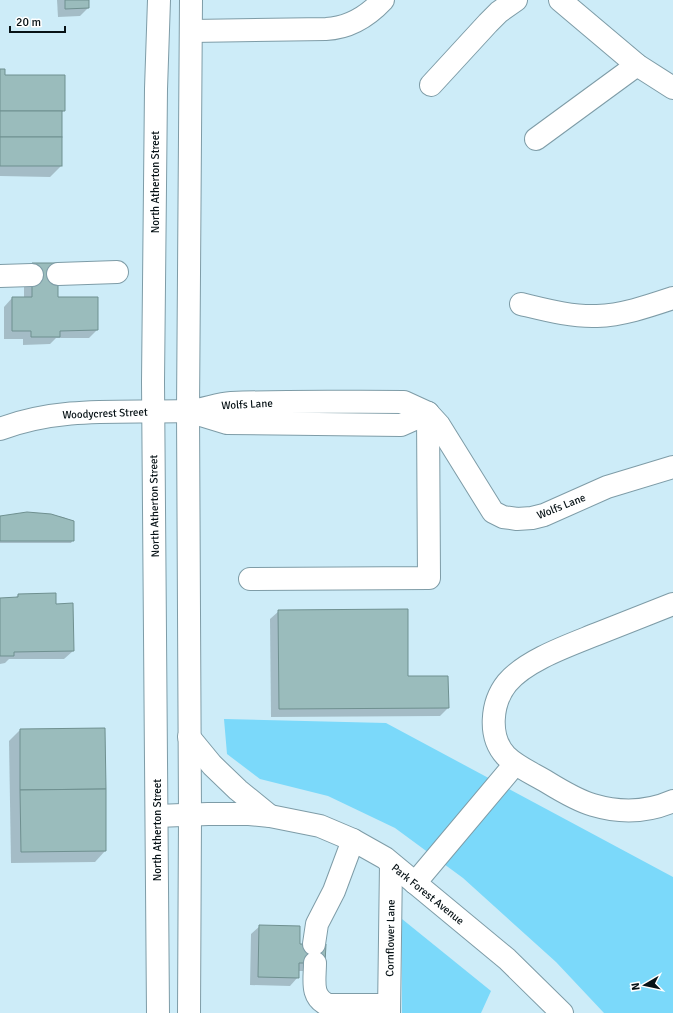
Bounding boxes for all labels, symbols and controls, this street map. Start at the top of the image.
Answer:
scale bar [10,8,65,34]
text: 20 m [16,15,41,30]
street label: North Atherton Street [149,131,162,233]
street label: Wolfs Lane [221,397,273,412]
street label: Woodycrest Street [62,406,148,421]
street label: North Atherton Street [147,455,162,557]
street label: Wolfs Lane [535,491,587,522]
street label: North Atherton Street [151,779,164,881]
street label: Park Forest Avenue [389,861,467,928]
street label: Cornflower Lane [383,899,398,977]
north arrow [625,965,665,1005]
text: N [629,982,643,991]

